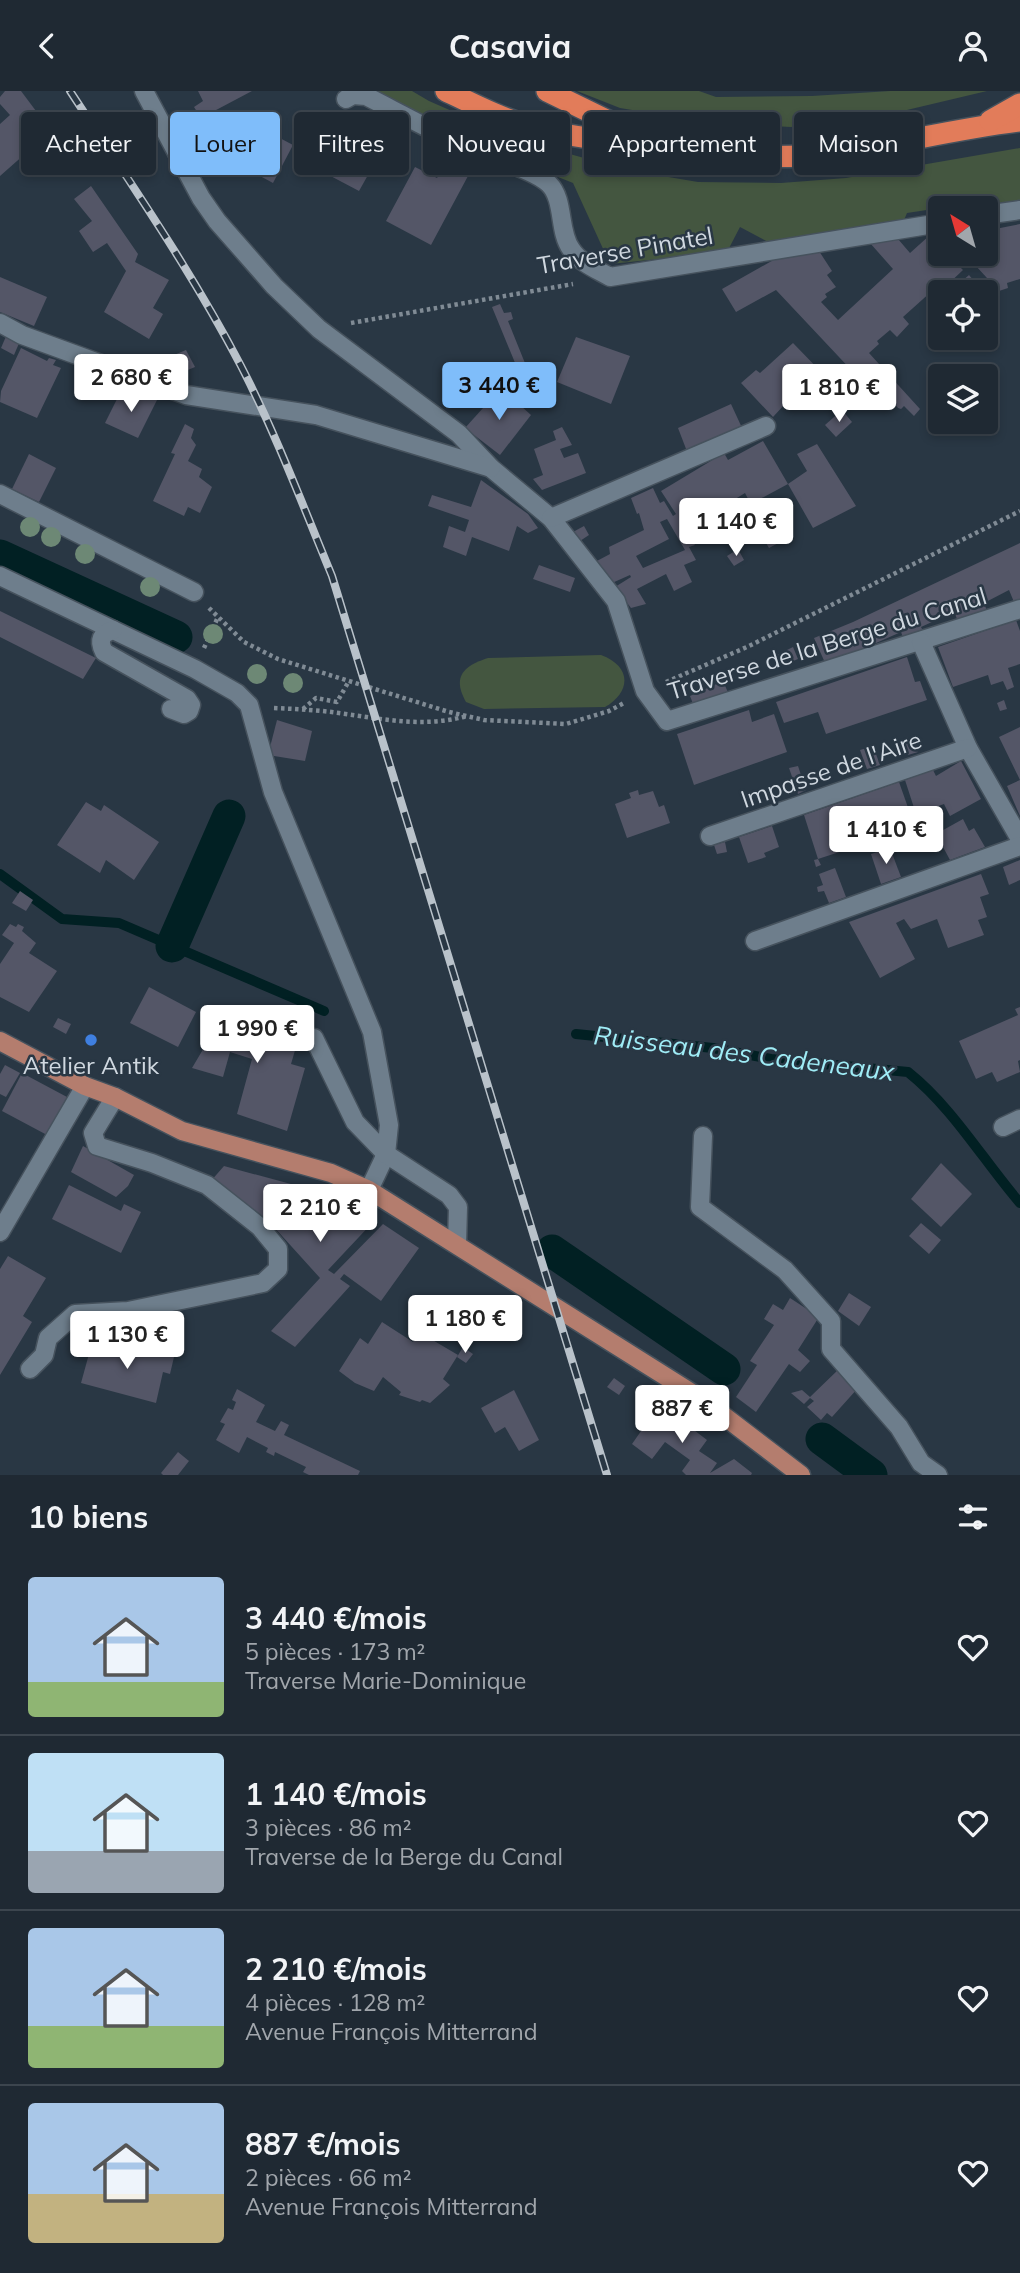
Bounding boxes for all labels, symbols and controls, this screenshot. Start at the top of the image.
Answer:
text: Casavia [449,26,571,66]
icon: back [28,27,66,65]
icon: person [954,27,992,65]
chip: Acheter [21,112,156,175]
chip: Louer [170,112,280,175]
chip: Filtres [294,112,409,175]
chip: Nouveau [423,112,570,175]
chip: Appartement [584,112,780,175]
chip: Maison [794,112,923,175]
north arrow [928,196,998,266]
map controls [928,196,998,434]
street label: Traverse Pinatel [535,220,715,280]
button: locate [928,280,998,350]
pin: 2 680 € [66,355,196,414]
text: 2 680 € [90,362,172,391]
pin: 3 440 € [434,363,564,422]
button: layers [928,364,998,434]
pin: 1 810 € [774,365,904,424]
text: 3 440 € [458,370,540,399]
text: 1 810 € [798,372,880,401]
pin: 1 140 € [671,498,801,558]
text: 1 140 € [695,506,777,535]
street label: Traverse de la Berge du Canal [664,580,990,706]
street label: Impasse de l'Aire [737,724,925,814]
pin: 1 410 € [821,807,951,866]
text: 1 410 € [845,814,927,843]
pin: 1 990 € [192,1005,322,1065]
text: 1 990 € [216,1013,298,1042]
water label: Ruisseau des Cadeneaux [592,1018,897,1088]
marker: Atelier Antik [83,1032,99,1048]
place label: Atelier Antik [23,1050,160,1080]
pin: 2 210 € [255,1185,385,1244]
text: 2 210 € [279,1192,361,1221]
pin: 1 180 € [400,1295,530,1355]
text: 1 180 € [424,1303,506,1332]
pin: 1 130 € [62,1311,192,1371]
text: 1 130 € [86,1319,168,1348]
pin: 887 € [633,1385,731,1445]
text: 887 € [651,1393,713,1422]
text: 10 biens [28,1498,148,1536]
icon: filters [954,1498,992,1536]
text: 3 440 €/mois [245,1599,427,1637]
icon: home [84,1605,168,1689]
icon: heart [954,1628,992,1666]
text: 5 pièces · 173 m² [245,1637,425,1666]
text: Traverse Marie-Dominique [245,1666,526,1695]
text: 1 140 €/mois [245,1775,427,1813]
icon: home [84,1781,168,1865]
icon: heart [954,1804,992,1842]
text: 3 pièces · 86 m² [245,1813,412,1842]
text: Traverse de la Berge du Canal [245,1842,563,1871]
text: 2 210 €/mois [245,1950,427,1988]
icon: home [84,1956,168,2040]
icon: heart [954,1979,992,2017]
text: 4 pièces · 128 m² [245,1988,425,2017]
text: Avenue François Mitterrand [245,2017,538,2046]
text: 887 €/mois [245,2125,401,2163]
icon: home [84,2131,168,2215]
icon: heart [954,2154,992,2192]
text: 2 pièces · 66 m² [245,2163,412,2192]
text: Avenue François Mitterrand [245,2192,538,2221]

